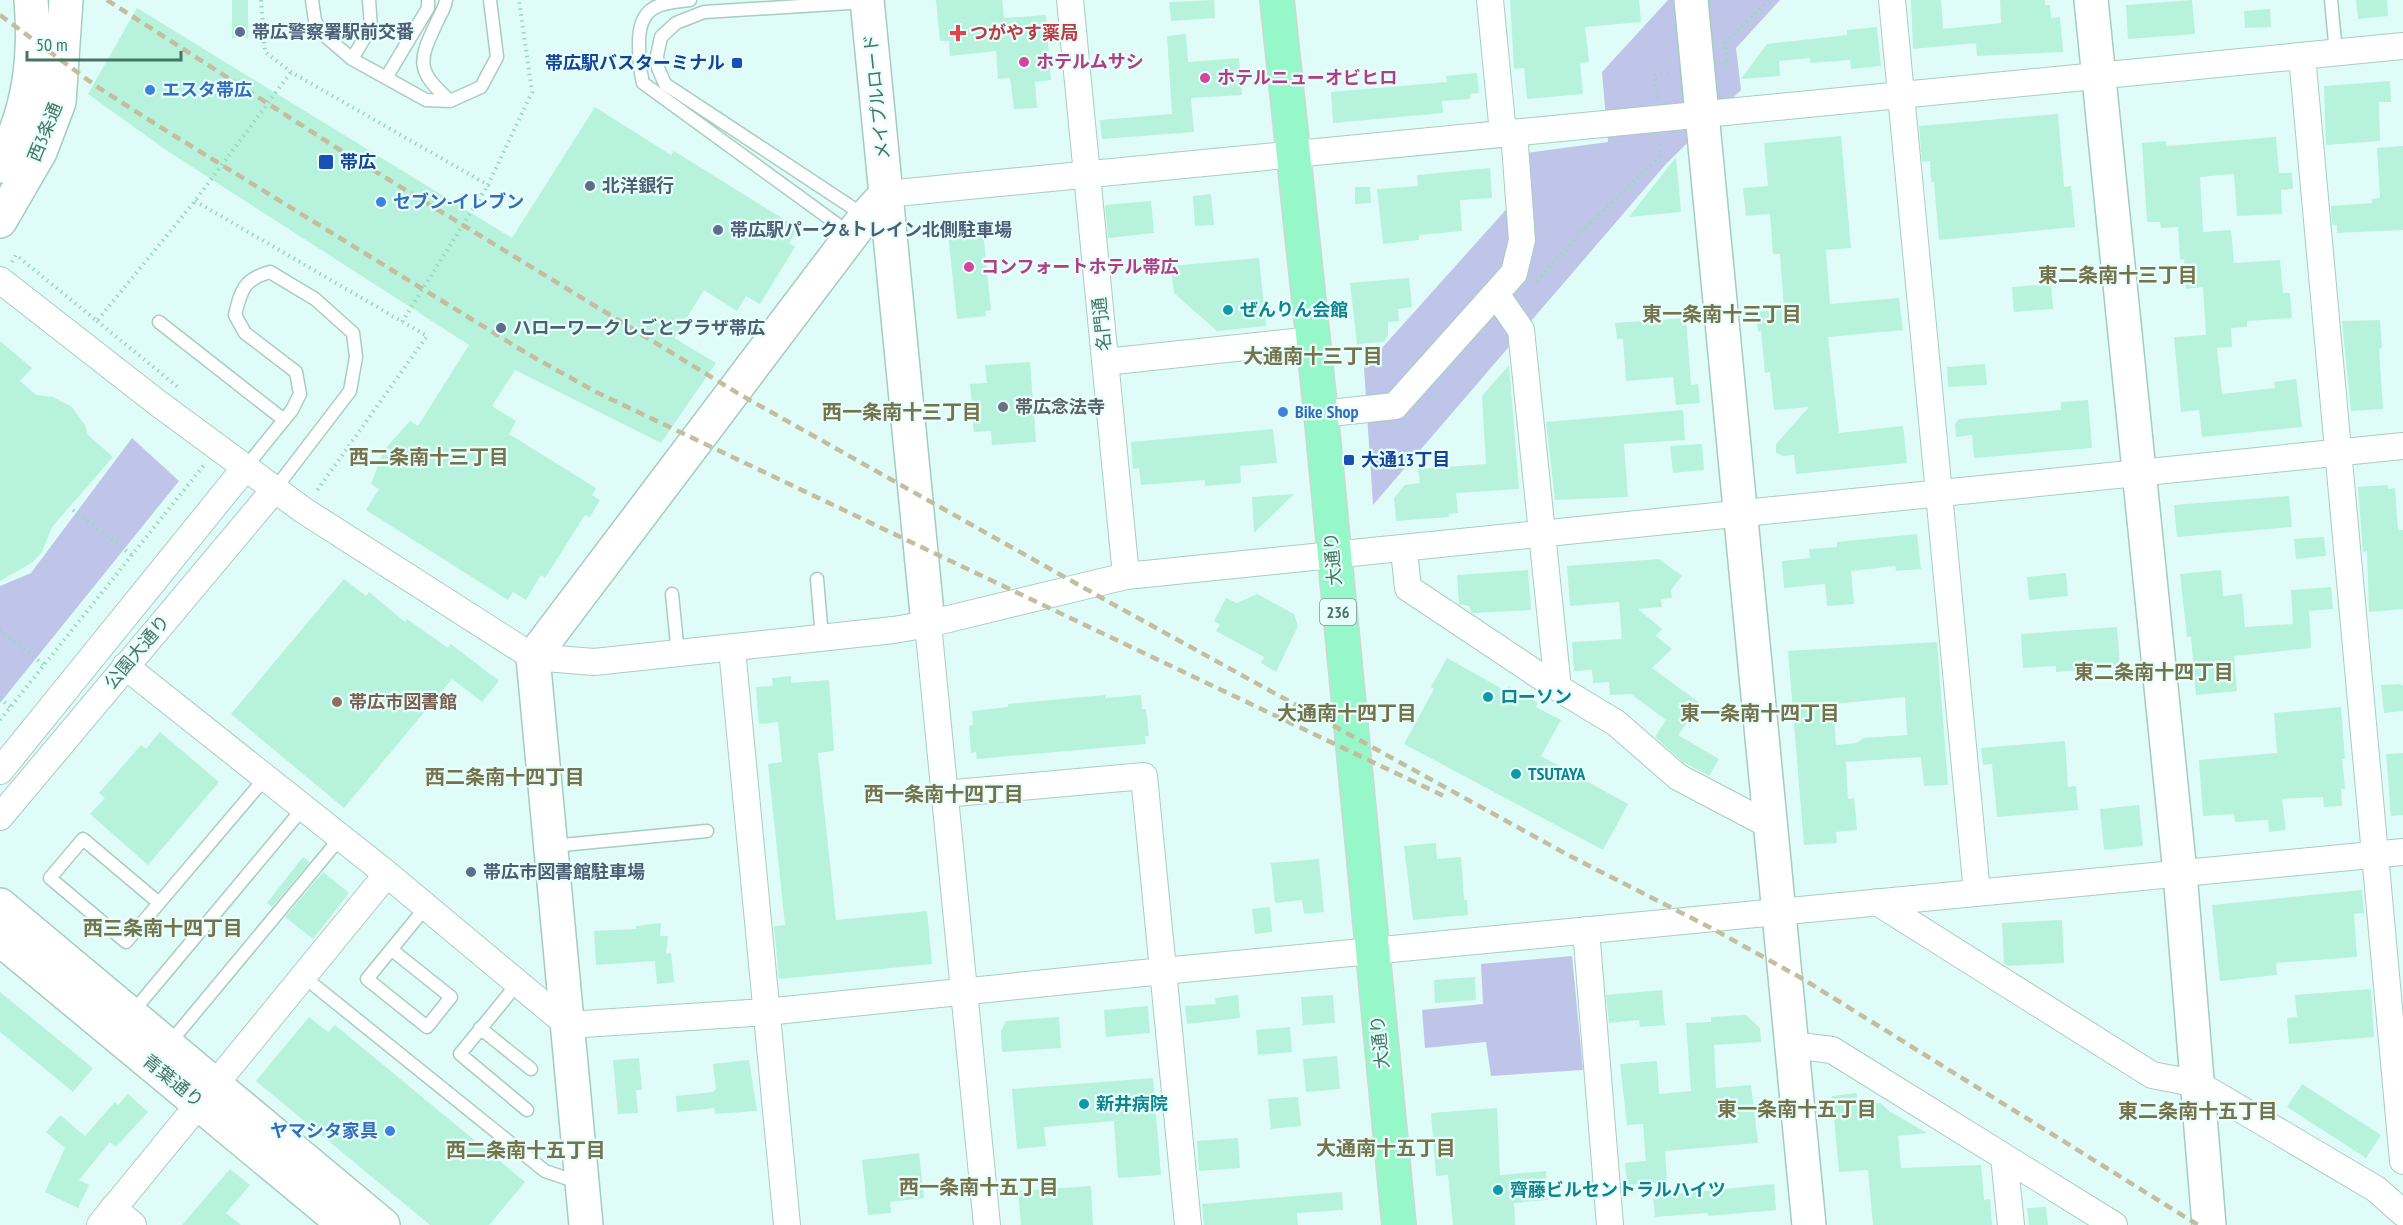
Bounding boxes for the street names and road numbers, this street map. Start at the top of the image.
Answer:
street label: メイプルロード [858,33,895,161]
street label: 西3条通 [22,99,67,165]
street label: 名門通 [1087,296,1116,352]
street label: 大通り [1319,531,1346,587]
road number: 236 [1320,599,1356,625]
street label: 公園大通り [99,610,174,694]
street label: 大通り [1365,1014,1394,1070]
street label: 青葉通り [138,1049,209,1112]

